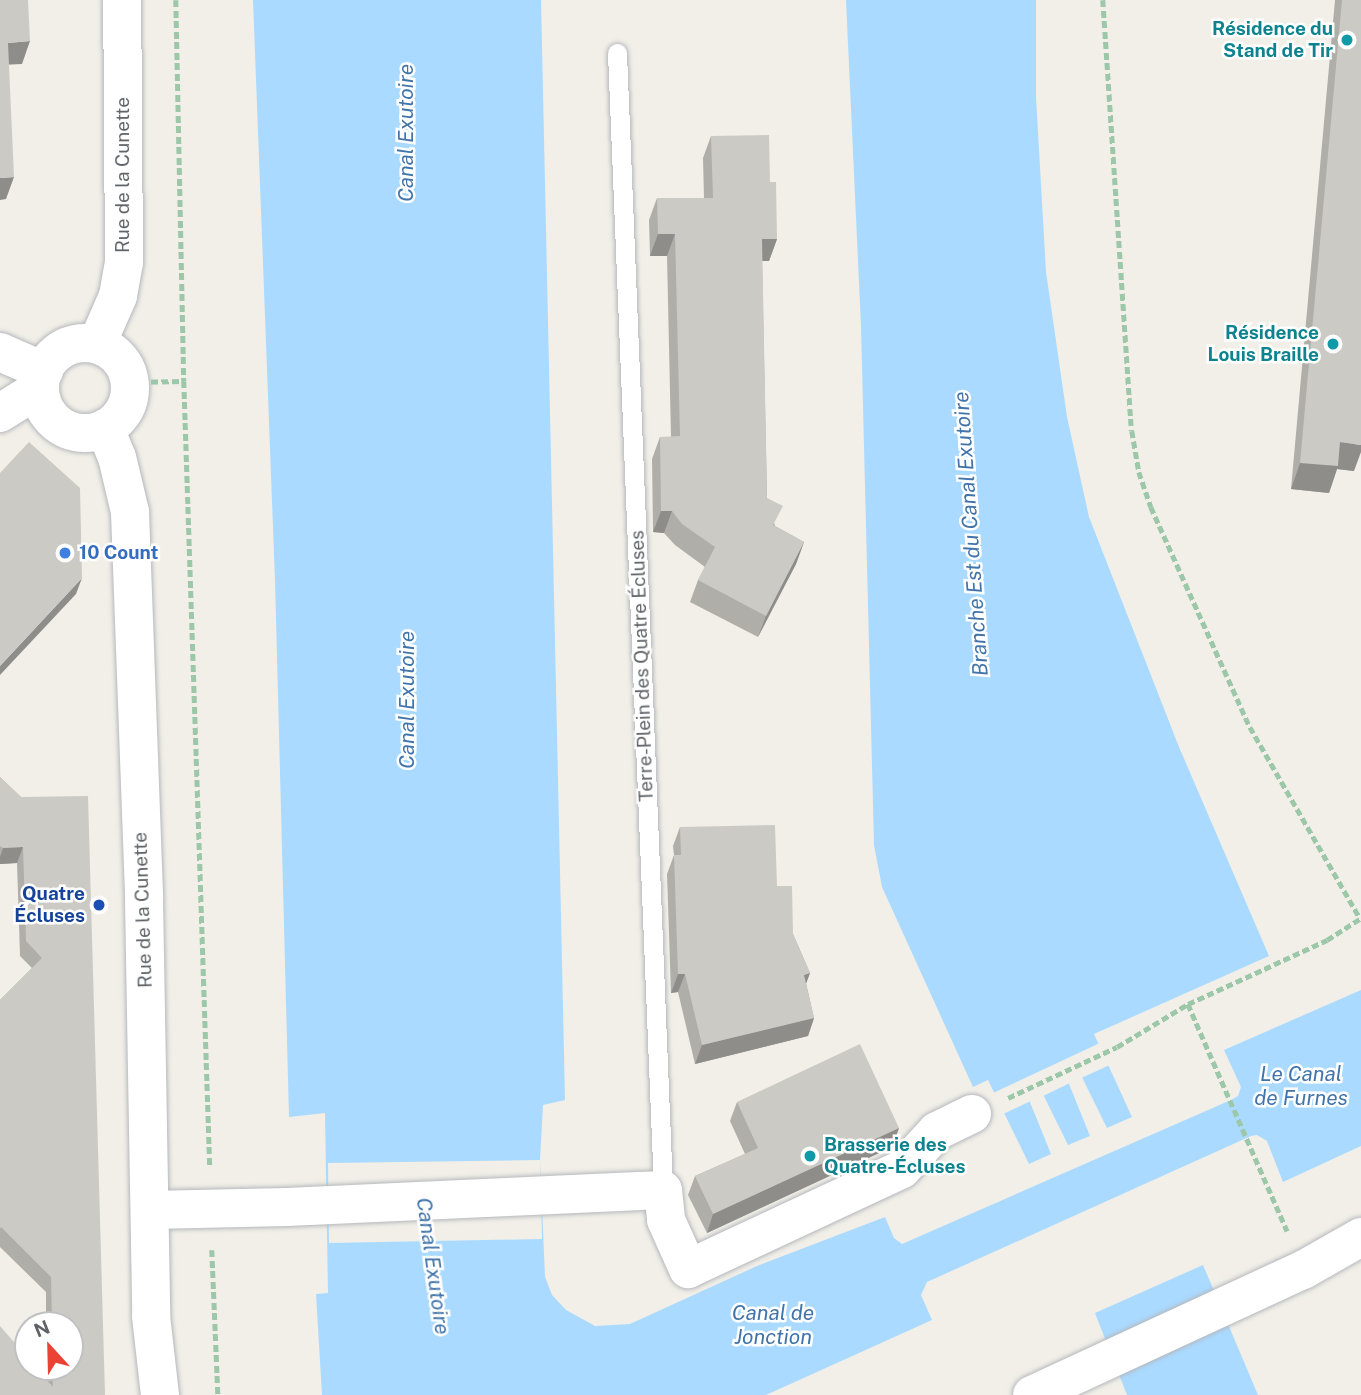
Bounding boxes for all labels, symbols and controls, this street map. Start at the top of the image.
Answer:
place label: Résidence du Stand de Tir [1212,18,1333,62]
marker: Résidence du Stand de Tir [1339,32,1355,48]
water label: Canal Exutoire [393,64,419,202]
street label: Rue de la Cunette [112,97,134,253]
place label: Résidence Louis Braille [1207,322,1319,366]
marker: Résidence Louis Braille [1325,336,1341,352]
water label: Branche Est du Canal Exutoire [948,391,994,677]
street label: Terre-Plein des Quatre Écluses [626,530,658,802]
place label: 10 Count [79,542,158,564]
marker: 10 Count [57,545,73,561]
water label: Canal Exutoire [394,631,420,769]
street label: Rue de la Cunette [129,831,157,989]
place label: Quatre Écluses [14,883,85,927]
marker: Quatre Écluses [91,897,107,913]
water label: Le Canal de Furnes [1254,1061,1348,1111]
place label: Brasserie des Quatre-Écluses [824,1134,965,1178]
marker: Brasserie des Quatre-Écluses [802,1148,818,1164]
water label: Canal Exutoire [411,1196,455,1336]
water label: Canal de Jonction [732,1300,814,1350]
north arrow [14,1311,84,1381]
text: N [31,1315,53,1341]

